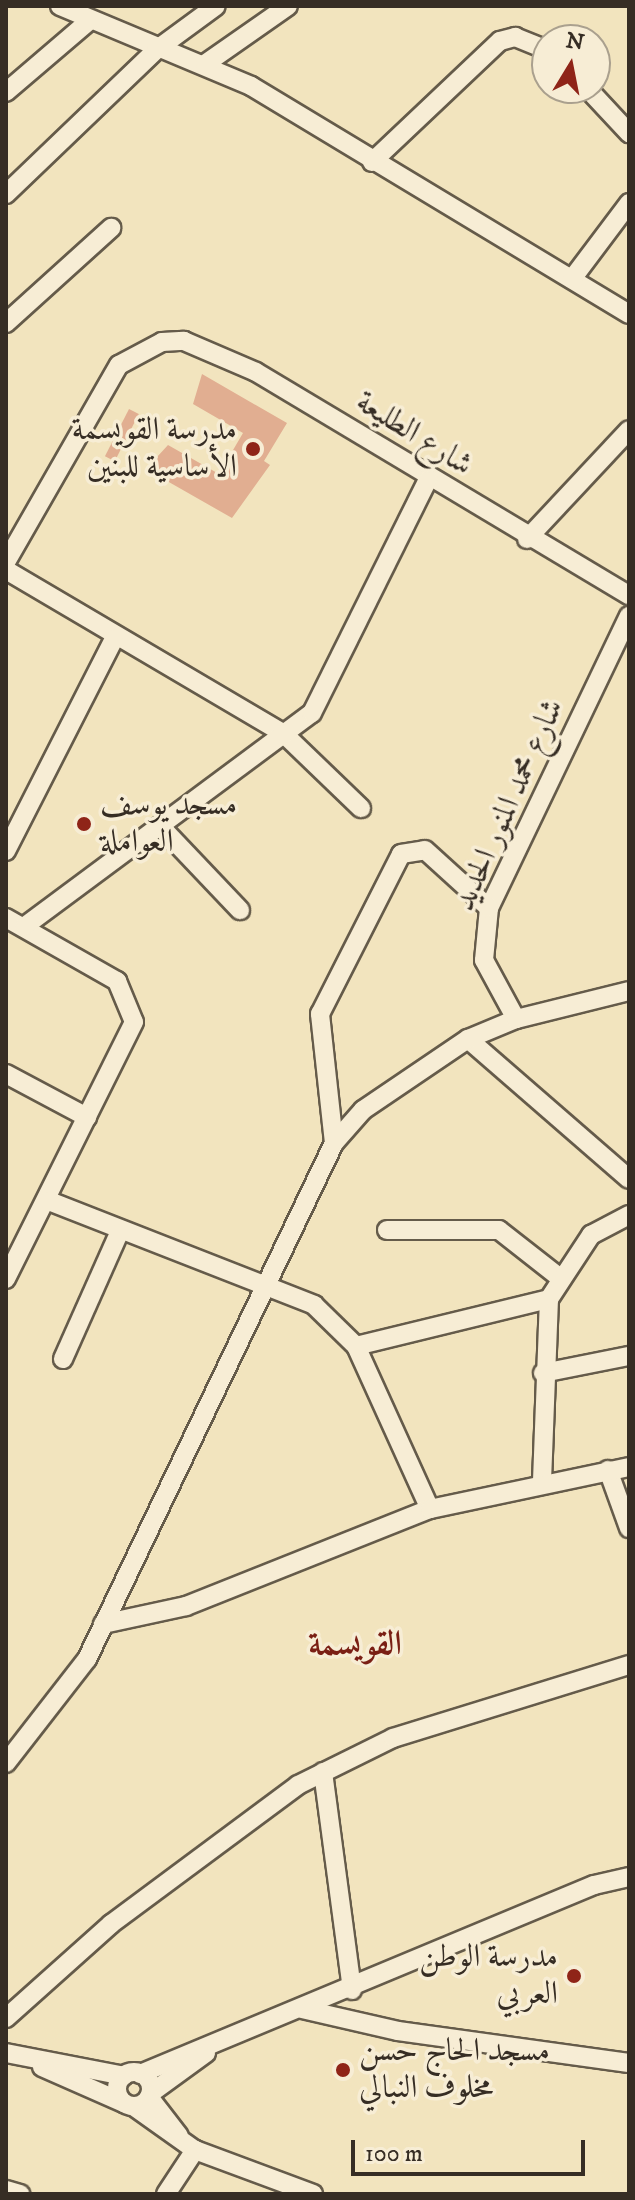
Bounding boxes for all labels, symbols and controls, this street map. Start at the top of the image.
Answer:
north arrow [531,24,611,104]
text: N [564,27,586,57]
street label: شارع الطليعة [348,383,480,485]
place label: مدرسة القويسمة الأساسية للبنين [72,412,237,487]
marker: مدرسة القويسمة الأساسية للبنين [244,440,262,458]
street label: شارع محمد المنور الحديد [445,693,573,917]
place label: مسجد يوسف العواملة [100,787,237,862]
marker: مسجد يوسف العواملة [75,815,93,833]
district label: القويسمة [308,1625,402,1665]
place label: مدرسة الوطن العربي [419,1939,558,2014]
marker: مدرسة الوطن العربي [565,1967,583,1985]
place label: مسجد الحاج حسن مخلوف النبالي [359,2033,550,2108]
marker: مسجد الحاج حسن مخلوف النبالي [334,2061,352,2079]
scale bar [355,2124,589,2174]
text: 100 m [365,2139,423,2169]

